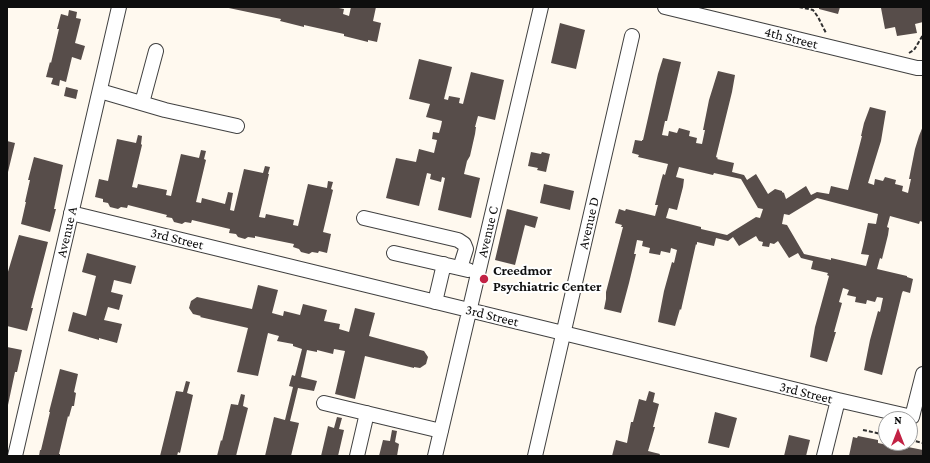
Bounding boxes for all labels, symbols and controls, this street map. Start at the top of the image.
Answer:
street label: 4th Street [762,23,820,53]
street label: Avenue D [575,195,603,251]
street label: Avenue A [53,205,81,259]
street label: Avenue C [474,205,502,259]
street label: 3rd Street [149,224,205,254]
place label: Creedmor Psychiatric Center [493,263,602,296]
marker: Creedmor Psychiatric Center [478,273,490,285]
street label: 3rd Street [464,301,520,331]
street label: 3rd Street [778,378,834,408]
north arrow [878,411,918,451]
text: N [894,414,902,426]

